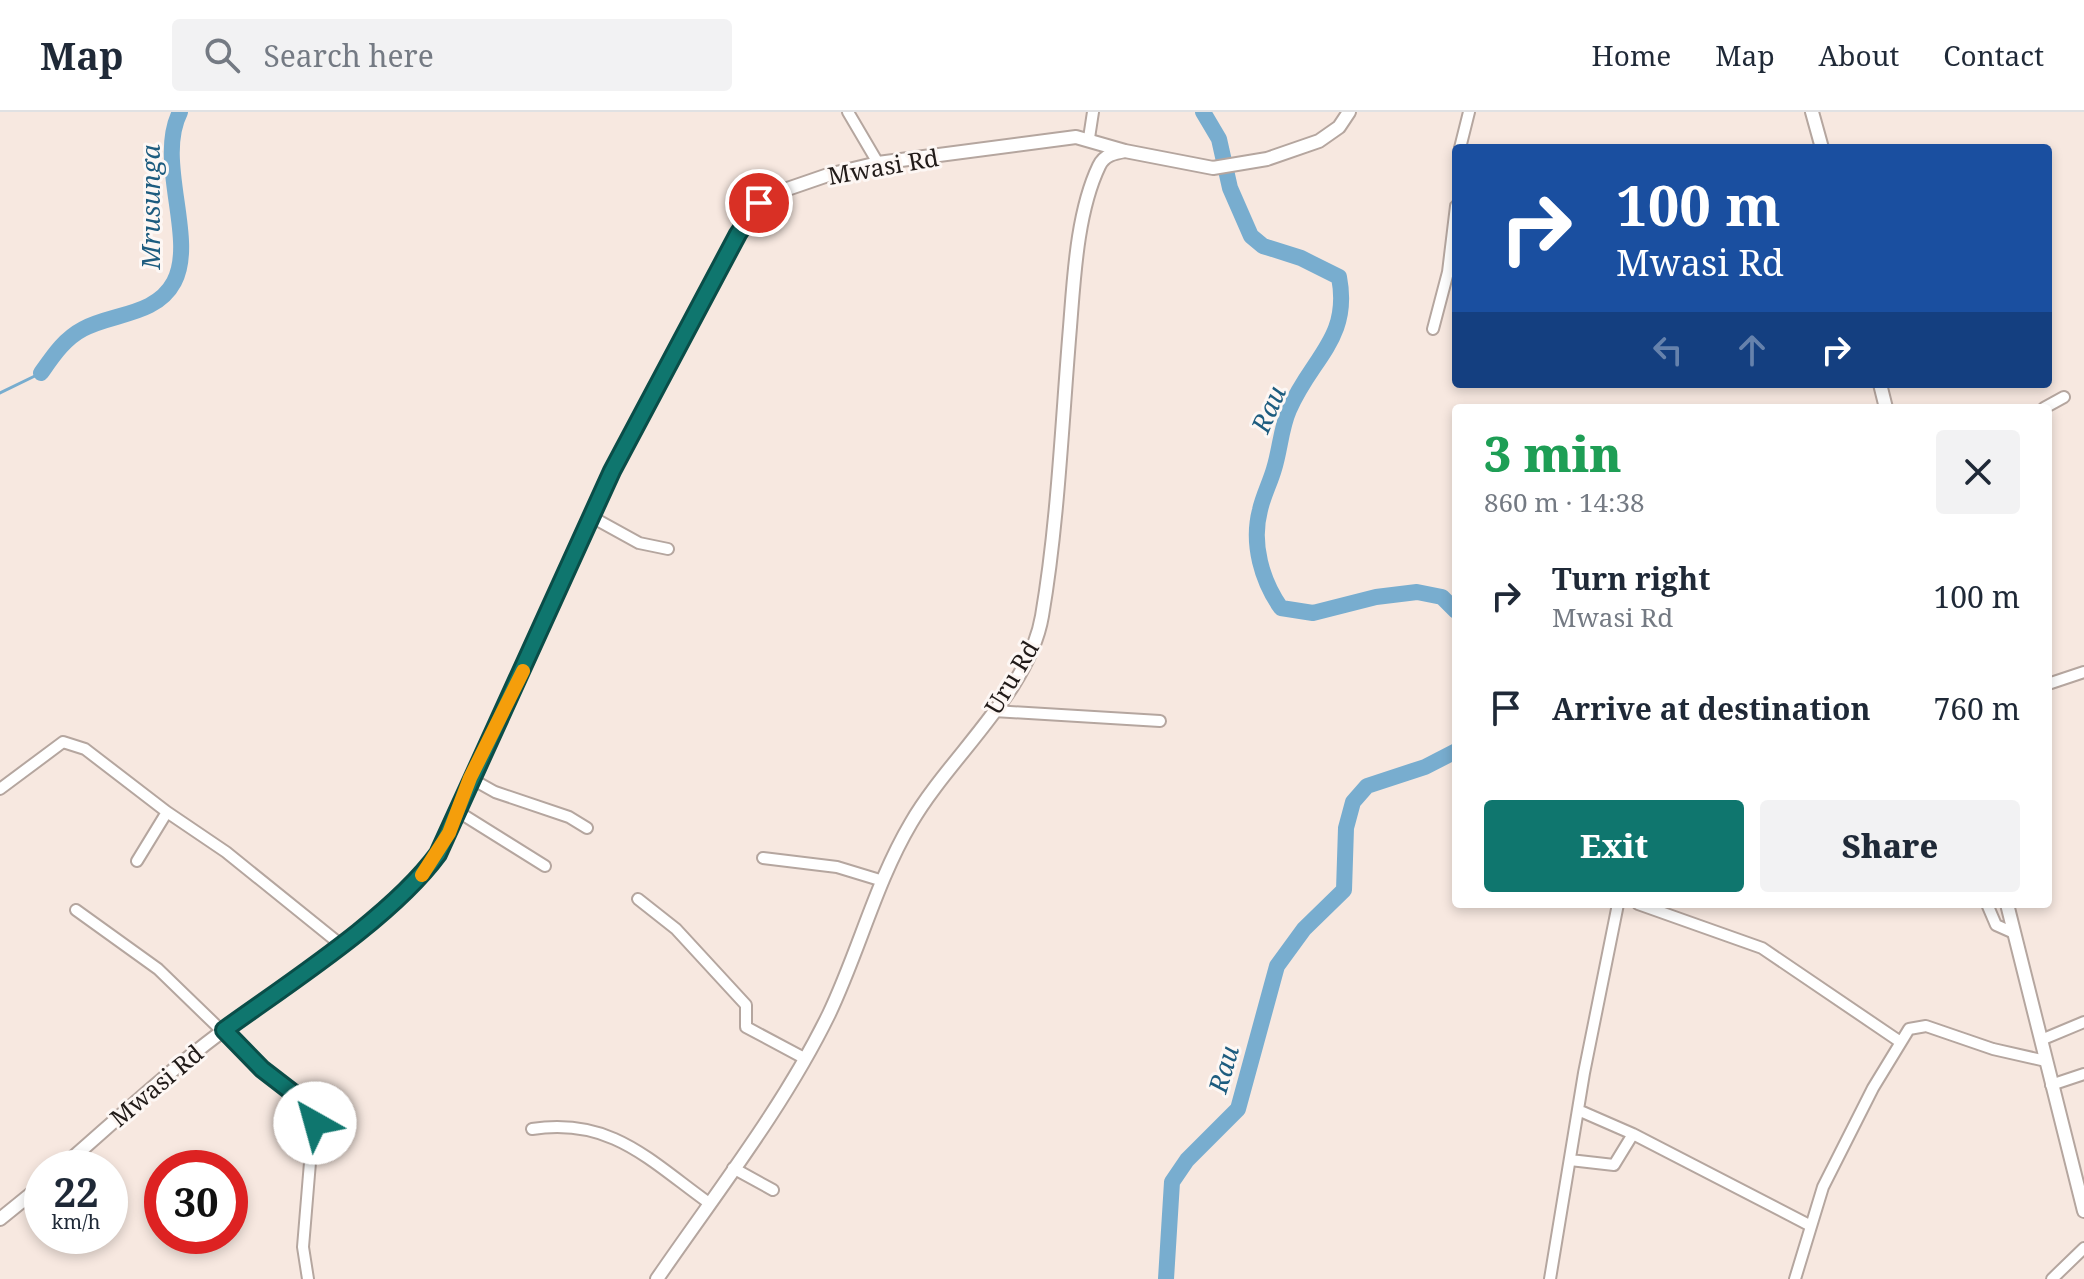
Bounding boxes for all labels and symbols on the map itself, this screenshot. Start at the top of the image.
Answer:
street label: Mwasi Rd [825,140,941,192]
water label: Mrusunga [132,145,168,270]
pin [725,169,793,237]
water label: Rau [1242,380,1294,439]
street label: Uru Rd [976,634,1046,720]
street label: Mwasi Rd [103,1036,210,1134]
water label: Rau [1199,1041,1247,1098]
position arrow [273,1081,357,1165]
speed limit sign: 30 [144,1150,248,1254]

